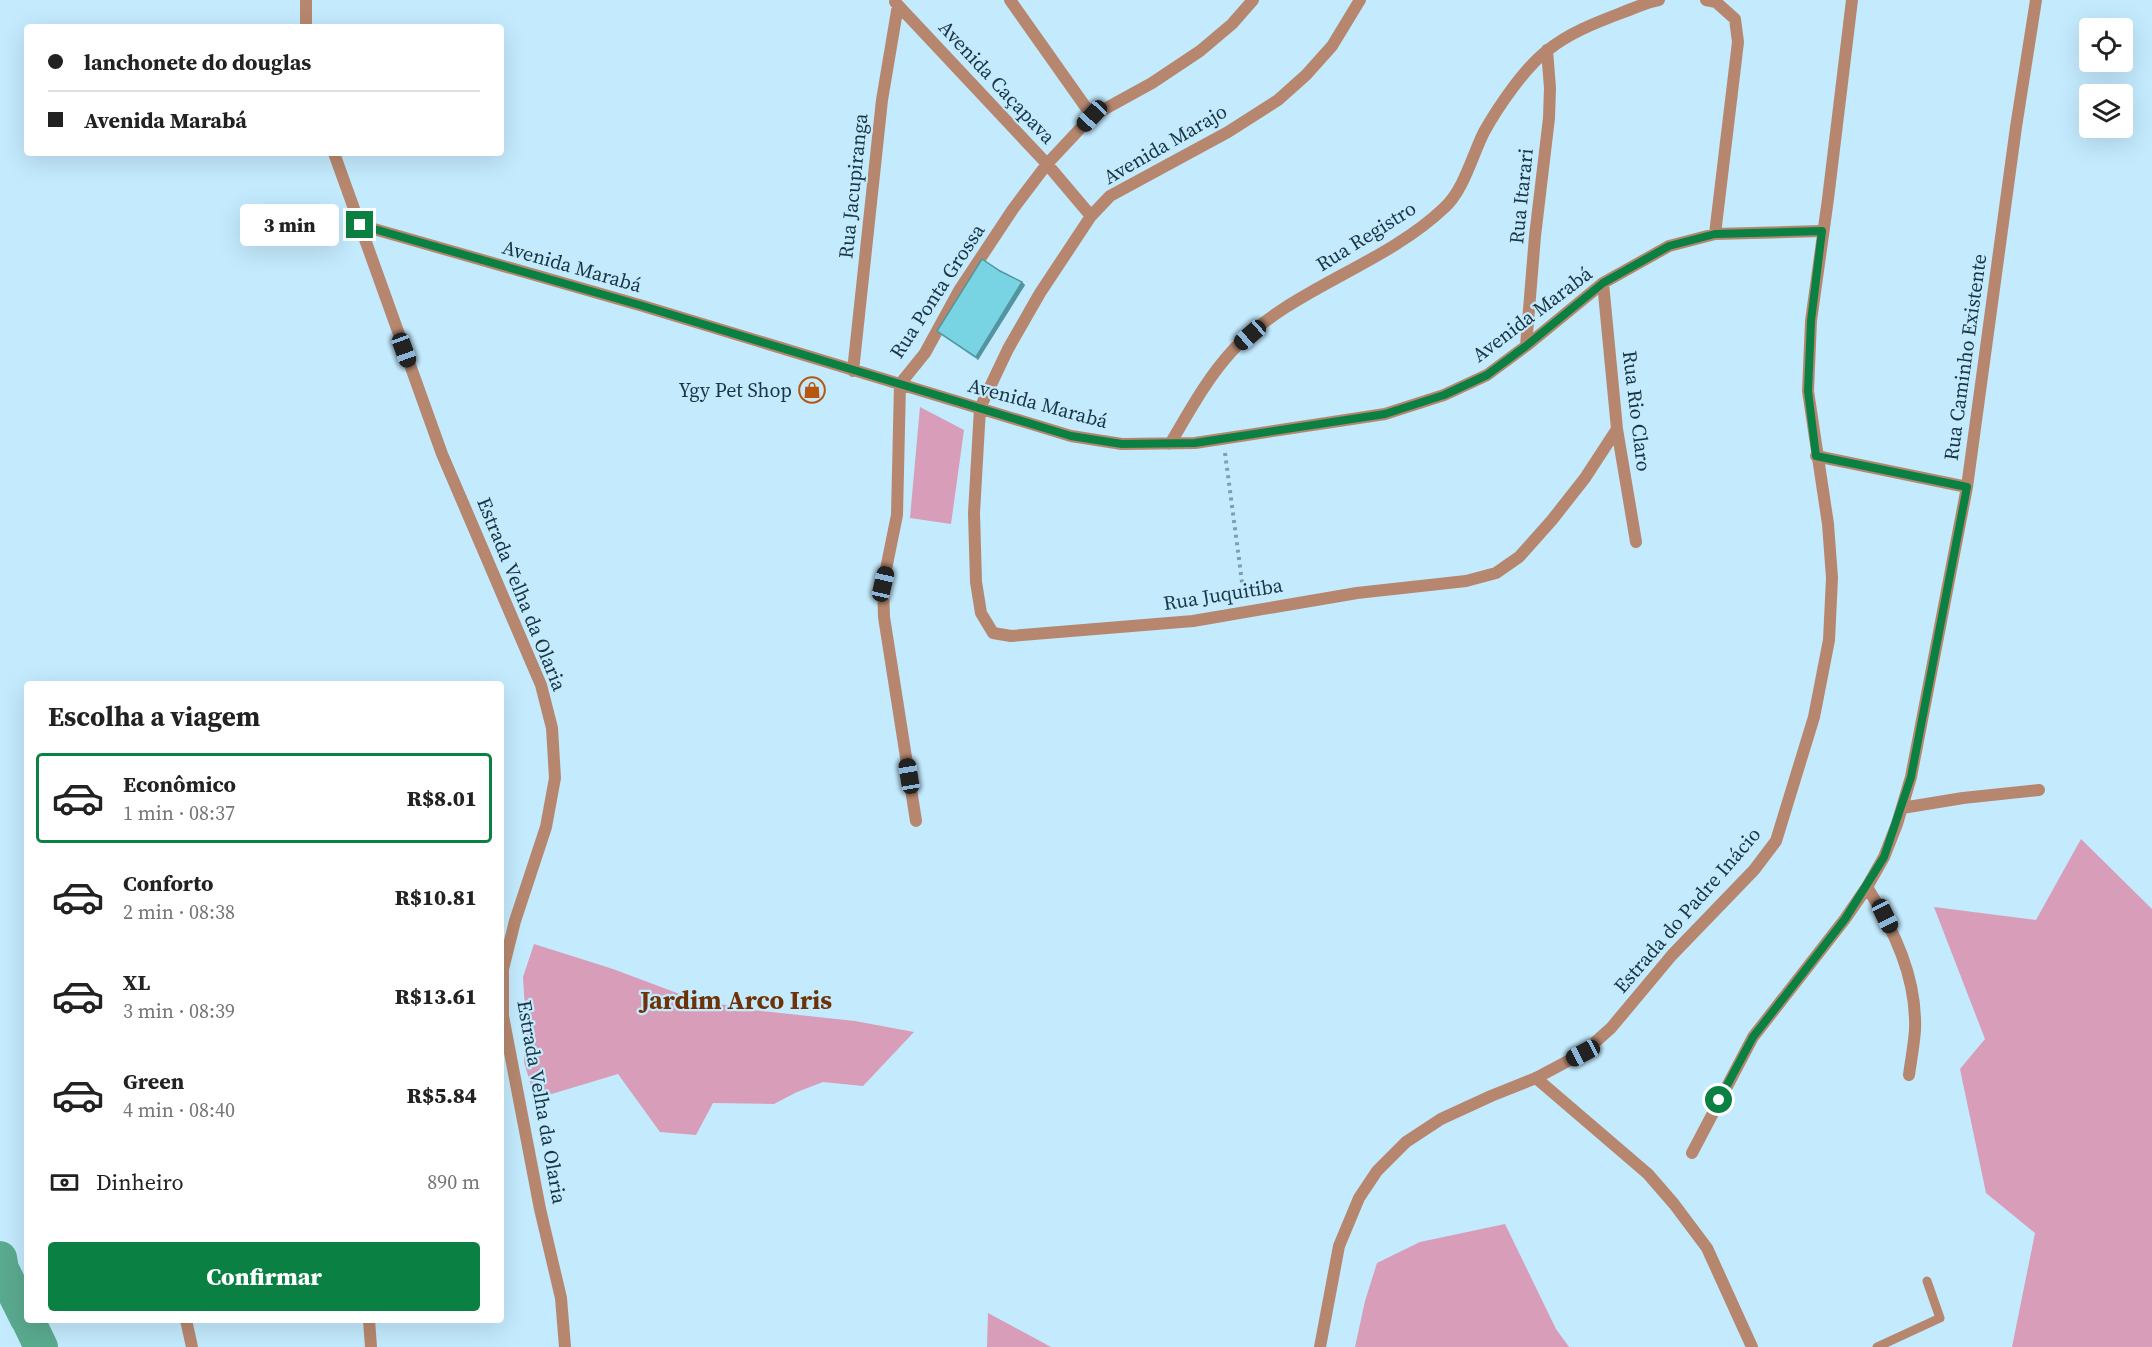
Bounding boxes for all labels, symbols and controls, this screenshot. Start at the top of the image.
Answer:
street label: Avenida Caçapava [932,14,1062,151]
map controls [2079,18,2133,138]
button: locate [2079,18,2133,72]
text: lanchonete do douglas [84,47,311,77]
button: layers [2079,84,2133,138]
car [1073,97,1111,135]
street label: Avenida Marajo [1098,97,1232,191]
text: Avenida Marabá [84,105,247,135]
street label: Rua Jacupiranga [831,111,875,260]
street label: Rua Itarari [1502,147,1540,245]
street label: Rua Registro [1311,194,1421,278]
callout: 3 min [240,204,339,246]
text: 3 min [263,211,316,239]
route end [346,211,373,238]
street label: Rua Ponta Grossa [883,218,992,364]
street label: Avenida Marabá [499,233,646,300]
street label: Rua Caminho Existente [1937,252,1993,462]
street label: Avenida Marabá [1466,259,1599,368]
car [1231,316,1269,354]
car [389,330,419,370]
street label: Rua Rio Claro [1616,349,1658,473]
street label: Avenida Marabá [965,371,1112,435]
shop icon: Ygy Pet Shop [797,375,827,405]
place label: Ygy Pet Shop [679,376,792,404]
street label: Estrada Velha da Olaria [470,493,574,696]
car [870,564,896,604]
street label: Rua Juquitiba [1161,571,1286,617]
text: Escolha a viagem [48,698,260,735]
car [897,757,921,795]
text: Econômico [123,769,236,799]
icon: car [51,771,105,825]
text: R$8.01 [407,783,477,813]
text: 1 min · 08:37 [123,799,235,827]
street label: Estrada do Padre Inácio [1607,821,1767,999]
text: Conforto [123,868,213,898]
icon: car [51,870,105,924]
text: R$10.81 [395,882,477,912]
car [1869,896,1901,936]
text: 2 min · 08:38 [123,898,235,926]
text: XL [123,967,150,997]
icon: car [51,969,105,1023]
text: R$13.61 [395,981,477,1011]
district label: Jardim Arco Iris [638,982,832,1018]
text: 3 min · 08:39 [123,997,235,1025]
street label: Estrada Velha da Olaria [510,998,574,1207]
car [1563,1037,1603,1069]
text: Green [123,1066,184,1096]
icon: car [51,1068,105,1122]
text: R$5.84 [407,1080,477,1110]
route start [1705,1086,1732,1113]
text: 4 min · 08:40 [123,1096,235,1124]
icon: cash [48,1166,81,1199]
text: Dinheiro [96,1167,184,1197]
text: 890 m [427,1168,480,1196]
button: Confirmar [48,1242,480,1311]

